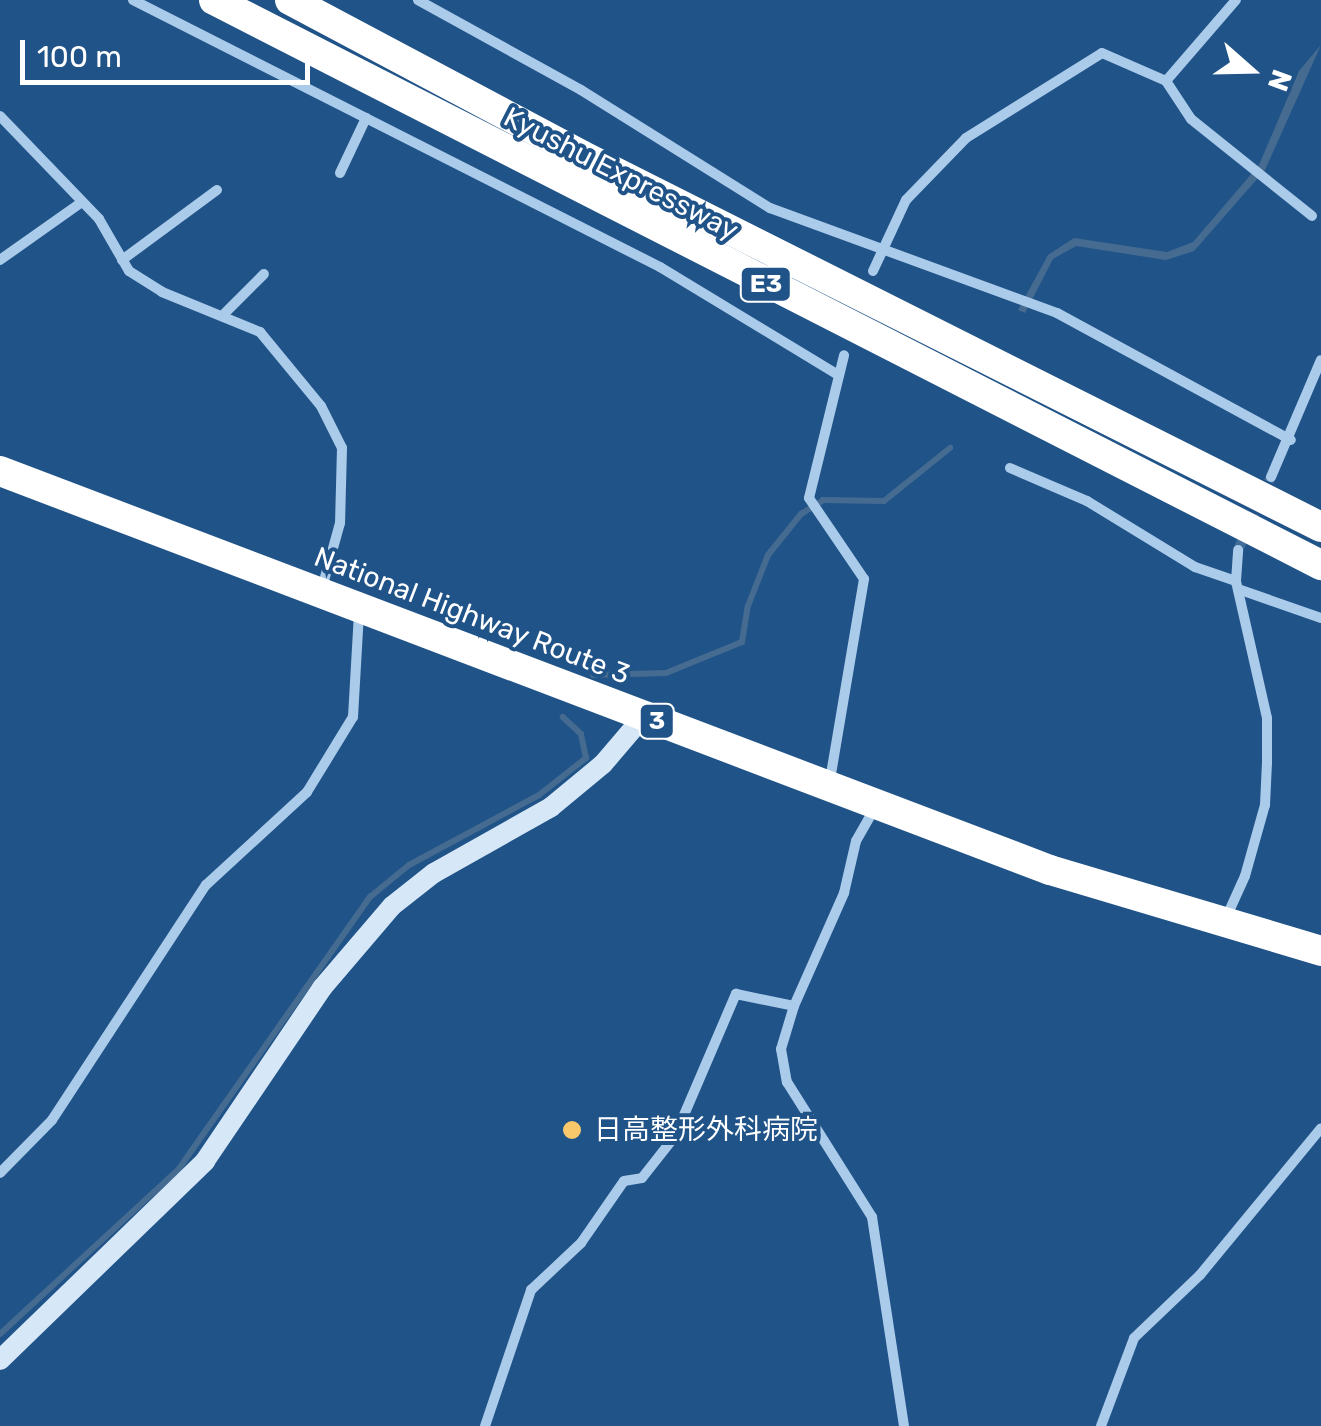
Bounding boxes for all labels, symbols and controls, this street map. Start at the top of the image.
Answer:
scale bar [25,20,315,82]
north arrow [1201,20,1301,120]
text: 100 m [37,39,122,75]
text: N [1261,65,1299,96]
street label: Kyushu Expressway [498,100,744,248]
road number: E3 [738,264,794,304]
street label: National Highway Route 3 [309,540,635,692]
road number: 3 [637,701,677,741]
place label: 日高整形外科病院 [594,1113,818,1147]
marker: 日高整形外科病院 [559,1117,585,1143]

